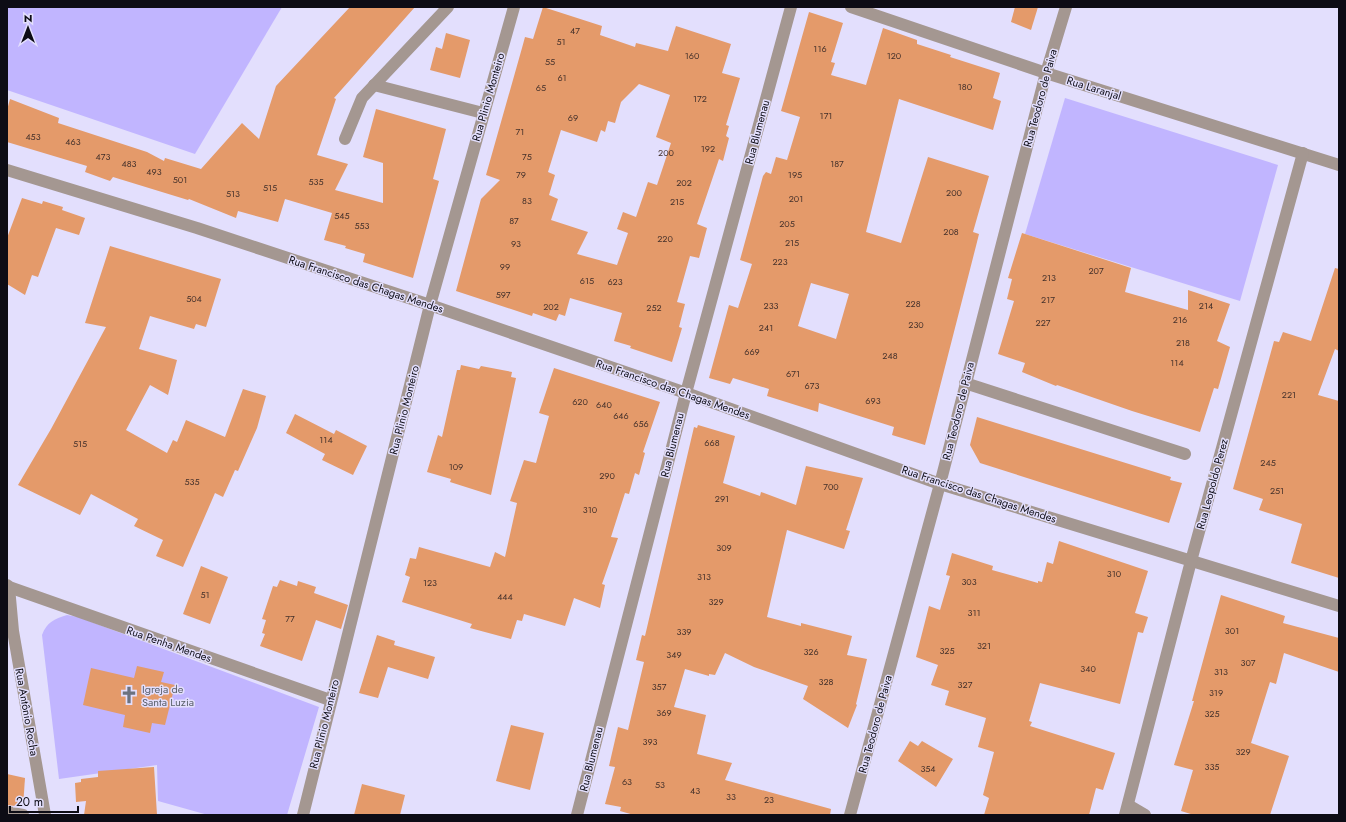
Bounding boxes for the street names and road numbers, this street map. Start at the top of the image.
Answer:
street label: Rua Teodoro de Paiva [1019,47,1061,149]
street label: Rua Plinio Monteiro [468,51,508,143]
street label: Rua Laranjal [1065,72,1123,104]
street label: Rua Blumenau [741,98,773,166]
street label: Rua Francisco das Chagas Mendes [287,251,446,317]
street label: Rua Francisco das Chagas Mendes [594,355,753,423]
street label: Rua Teodoro de Paiva [938,360,978,462]
street label: Rua Plinio Monteiro [385,364,423,456]
street label: Rua Blumenau [656,411,688,479]
street label: Rua Leopoldo Perez [1192,437,1232,531]
street label: Rua Francisco das Chagas Mendes [900,461,1059,527]
street label: Rua Penha Mendes [124,622,214,666]
street label: Rua Antônio Rocha [11,667,43,757]
street label: Rua Teodoro de Paiva [854,673,896,775]
street label: Rua Plinio Monteiro [305,678,343,770]
street label: Rua Blumenau [575,725,607,793]

